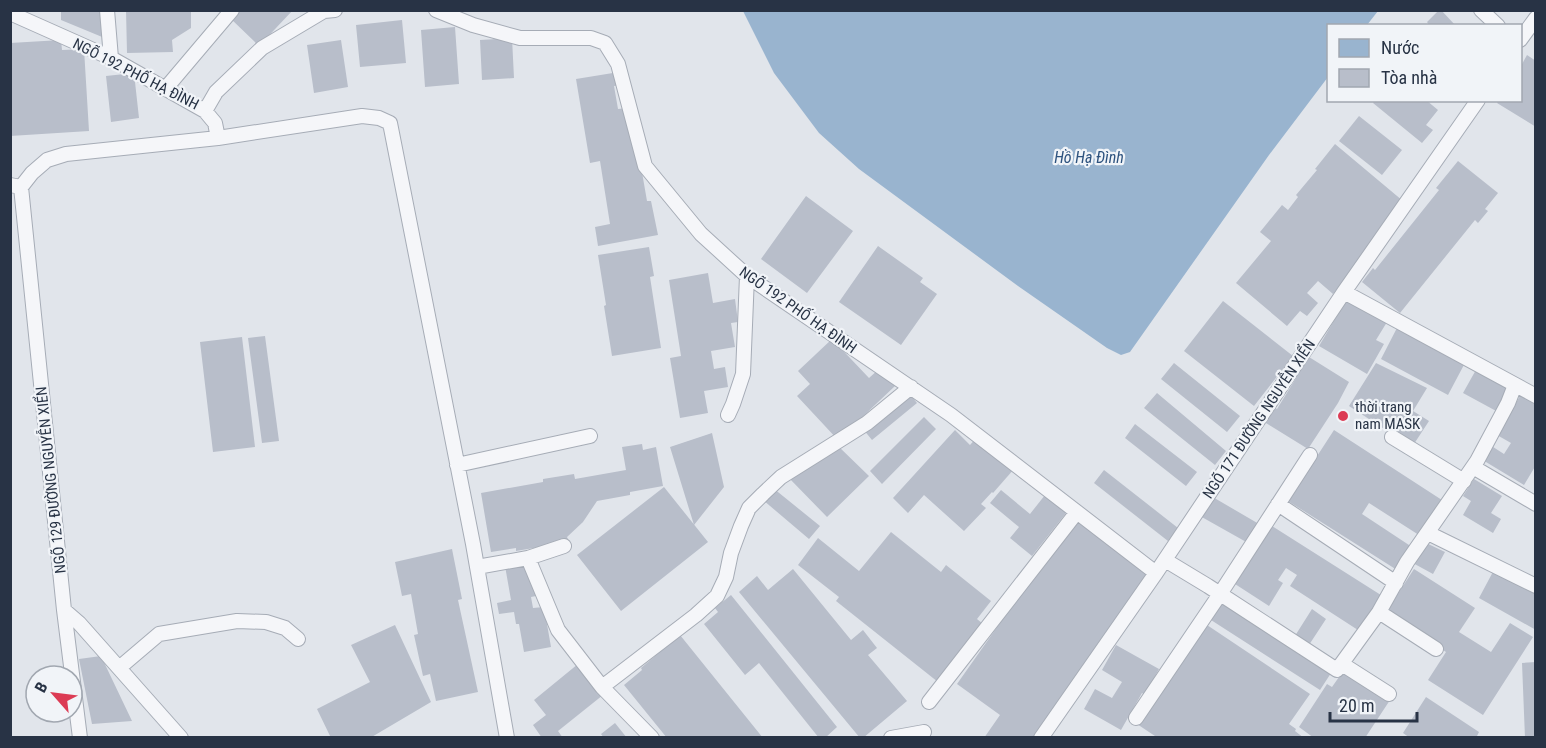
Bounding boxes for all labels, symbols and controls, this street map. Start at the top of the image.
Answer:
legend [1327,24,1522,102]
street label: NGÕ 192 PHỐ HẠ ĐÌNH [70,34,202,114]
text: Nước [1381,37,1419,58]
text: Tòa nhà [1381,67,1437,88]
water label: Hồ Hạ Đình [1054,148,1124,167]
street label: NGÕ 192 PHỐ HẠ ĐÌNH [736,262,861,357]
street label: NGÕ 171 ĐƯỜNG NGUYỄN XIỂN [1198,335,1319,502]
street label: NGÕ 129 ĐƯỜNG NGUYỄN XIỂN [31,386,70,575]
place label: thời trang nam MASK [1355,398,1421,433]
marker: thời trang nam MASK [1336,409,1350,423]
north arrow [24,664,84,724]
text: B [31,679,52,696]
scale bar [1330,685,1417,723]
text: 20 m [1339,695,1374,716]

